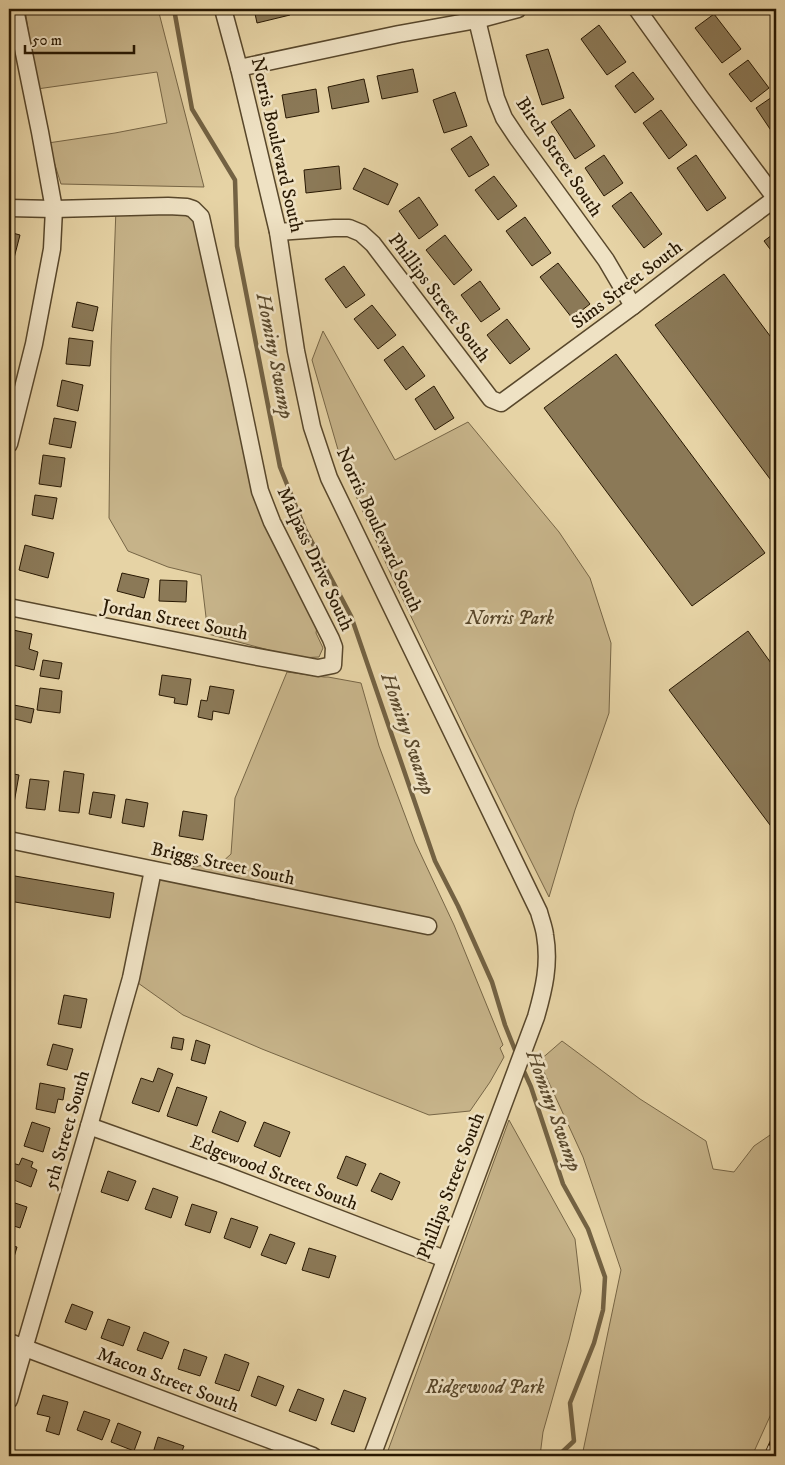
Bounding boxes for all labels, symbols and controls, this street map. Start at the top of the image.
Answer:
scale bar [25,22,134,54]
text: 50 m [32,31,62,50]
street label: Norris Boulevard South [246,55,308,235]
street label: Birch Street South [510,93,608,221]
street label: Phillips Street South [383,229,495,367]
street label: Sims Street South [567,236,687,334]
water label: Hominy Swamp [249,290,298,421]
street label: Norris Boulevard South [331,444,427,616]
street label: Malpass Drive South [272,483,358,635]
street label: Jordan Street South [98,594,250,645]
park label: Norris Park [465,607,554,630]
water label: Hominy Swamp [374,669,440,798]
street label: Briggs Street South [149,838,297,890]
water label: Hominy Swamp [519,1046,587,1175]
street label: 5th Street South [39,1068,95,1192]
street label: Phillips Street South [412,1109,490,1263]
street label: Edgewood Street South [187,1130,361,1216]
street label: Macon Street South [94,1342,242,1418]
park label: Ridgewood Park [425,1376,544,1399]

